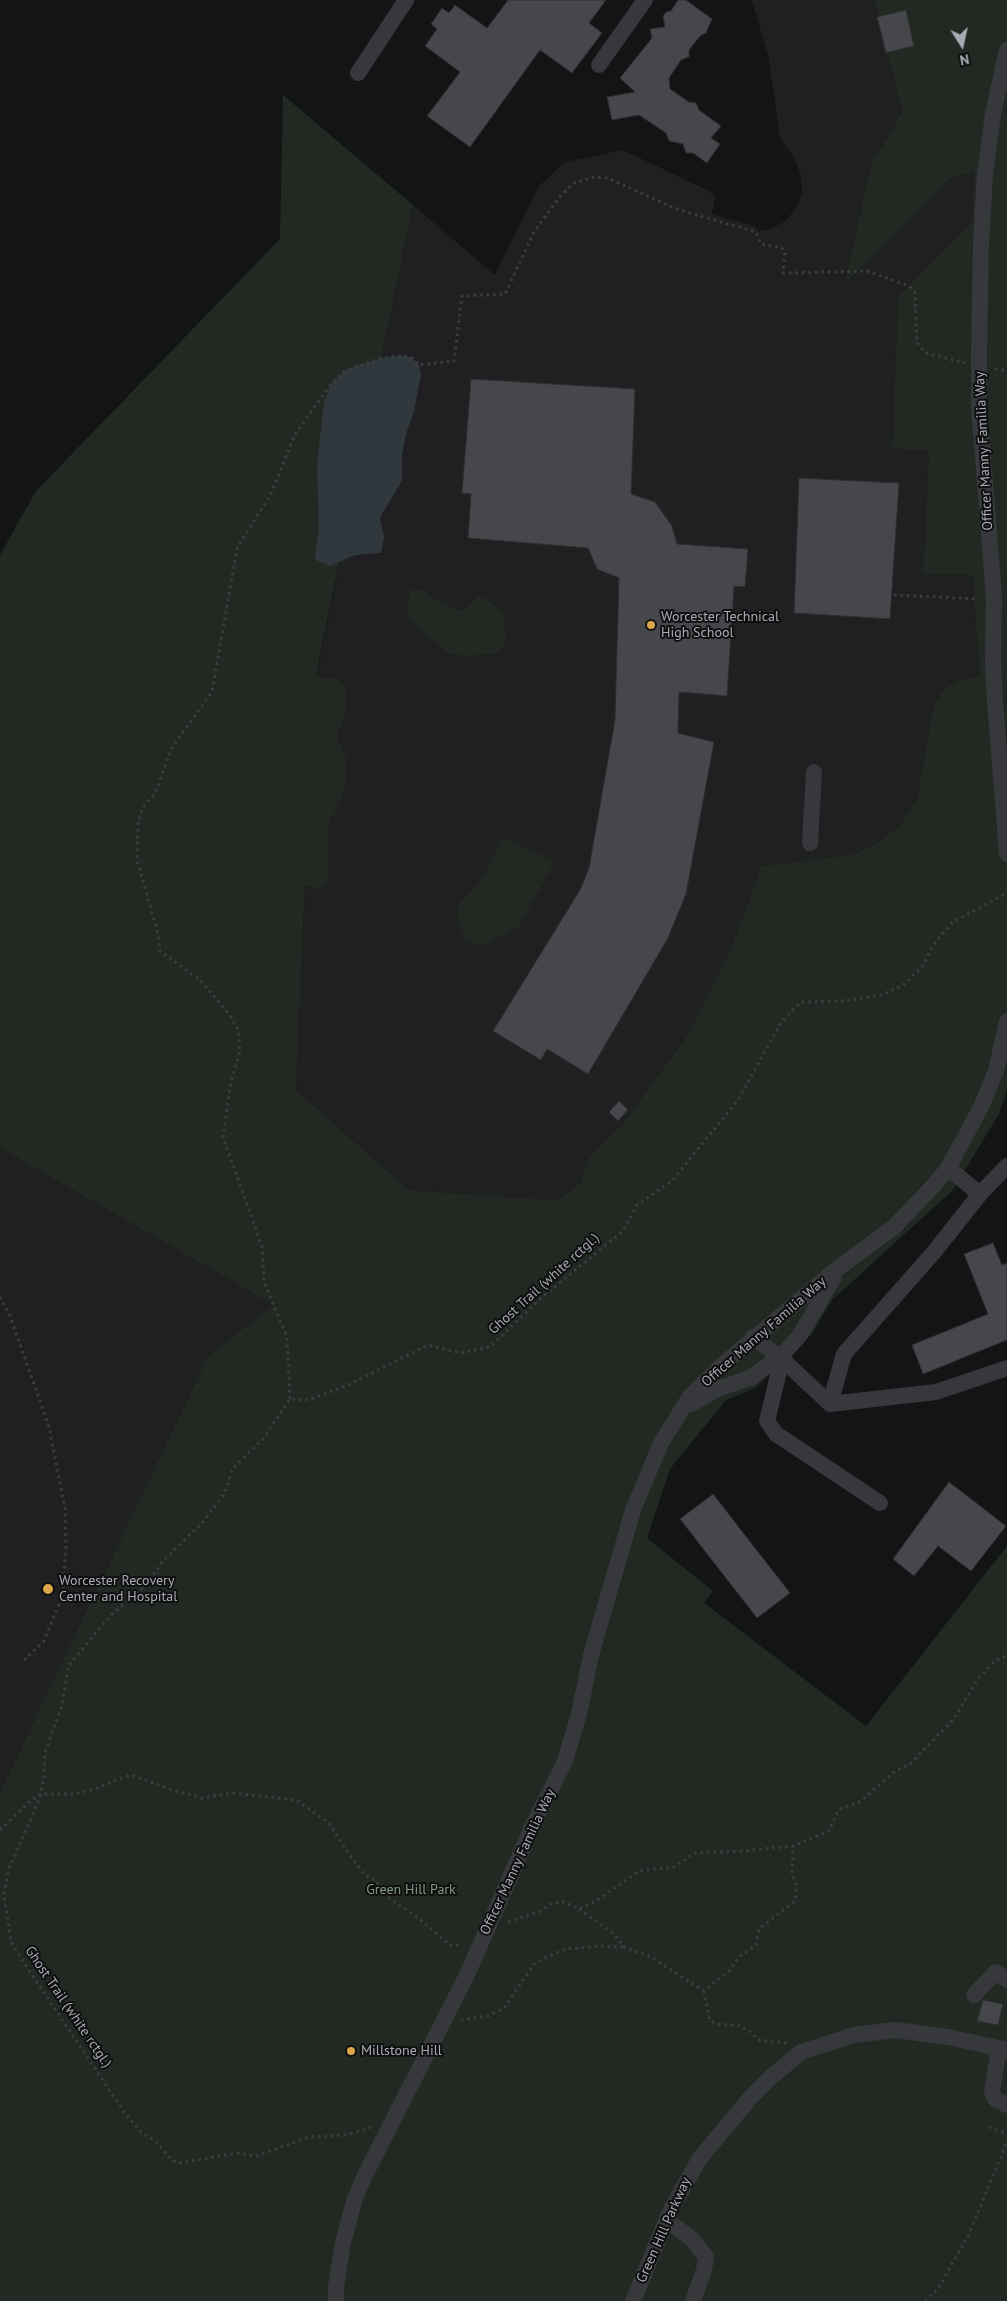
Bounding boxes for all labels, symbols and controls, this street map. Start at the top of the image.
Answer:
north arrow [937,20,987,70]
text: N [959,50,971,69]
street label: Officer Manny Familia Way [971,371,997,531]
place label: Worcester Technical High School [661,609,779,642]
marker: Worcester Technical High School [645,619,657,631]
street label: Ghost Trail (white rctgl.) [485,1230,603,1338]
street label: Officer Manny Familia Way [698,1273,830,1391]
place label: Worcester Recovery Center and Hospital [59,1573,177,1605]
marker: Worcester Recovery Center and Hospital [41,1582,55,1596]
street label: Officer Manny Familia Way [477,1786,559,1938]
park label: Green Hill Park [366,1882,456,1898]
street label: Ghost Trail (white rctgl.) [21,1943,115,2071]
place label: Millstone Hill [361,2043,442,2059]
marker: Millstone Hill [345,2045,357,2057]
street label: Green Hill Parkway [633,2175,695,2285]

